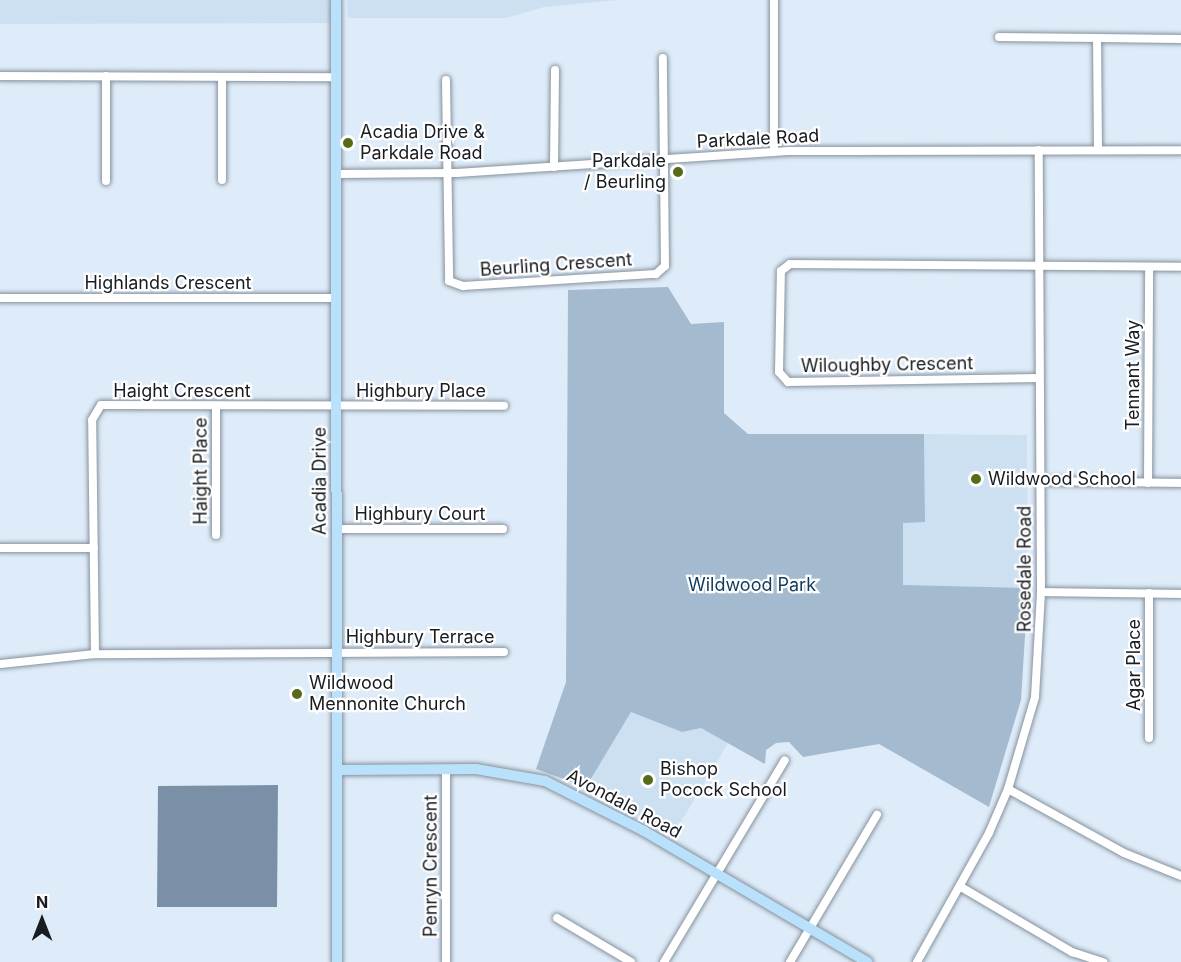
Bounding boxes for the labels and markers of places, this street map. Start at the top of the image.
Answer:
place label: Acadia Drive & Parkdale Road [360,122,485,164]
marker: Acadia Drive & Parkdale Road [341,136,355,150]
place label: Parkdale / Beurling [584,151,666,194]
marker: Parkdale / Beurling [671,165,685,179]
place label: Wildwood School [988,468,1136,490]
marker: Wildwood School [969,472,983,486]
place label: Wildwood Mennonite Church [309,673,466,716]
marker: Wildwood Mennonite Church [290,687,304,701]
place label: Bishop Pocock School [660,759,787,802]
marker: Bishop Pocock School [641,773,655,787]

